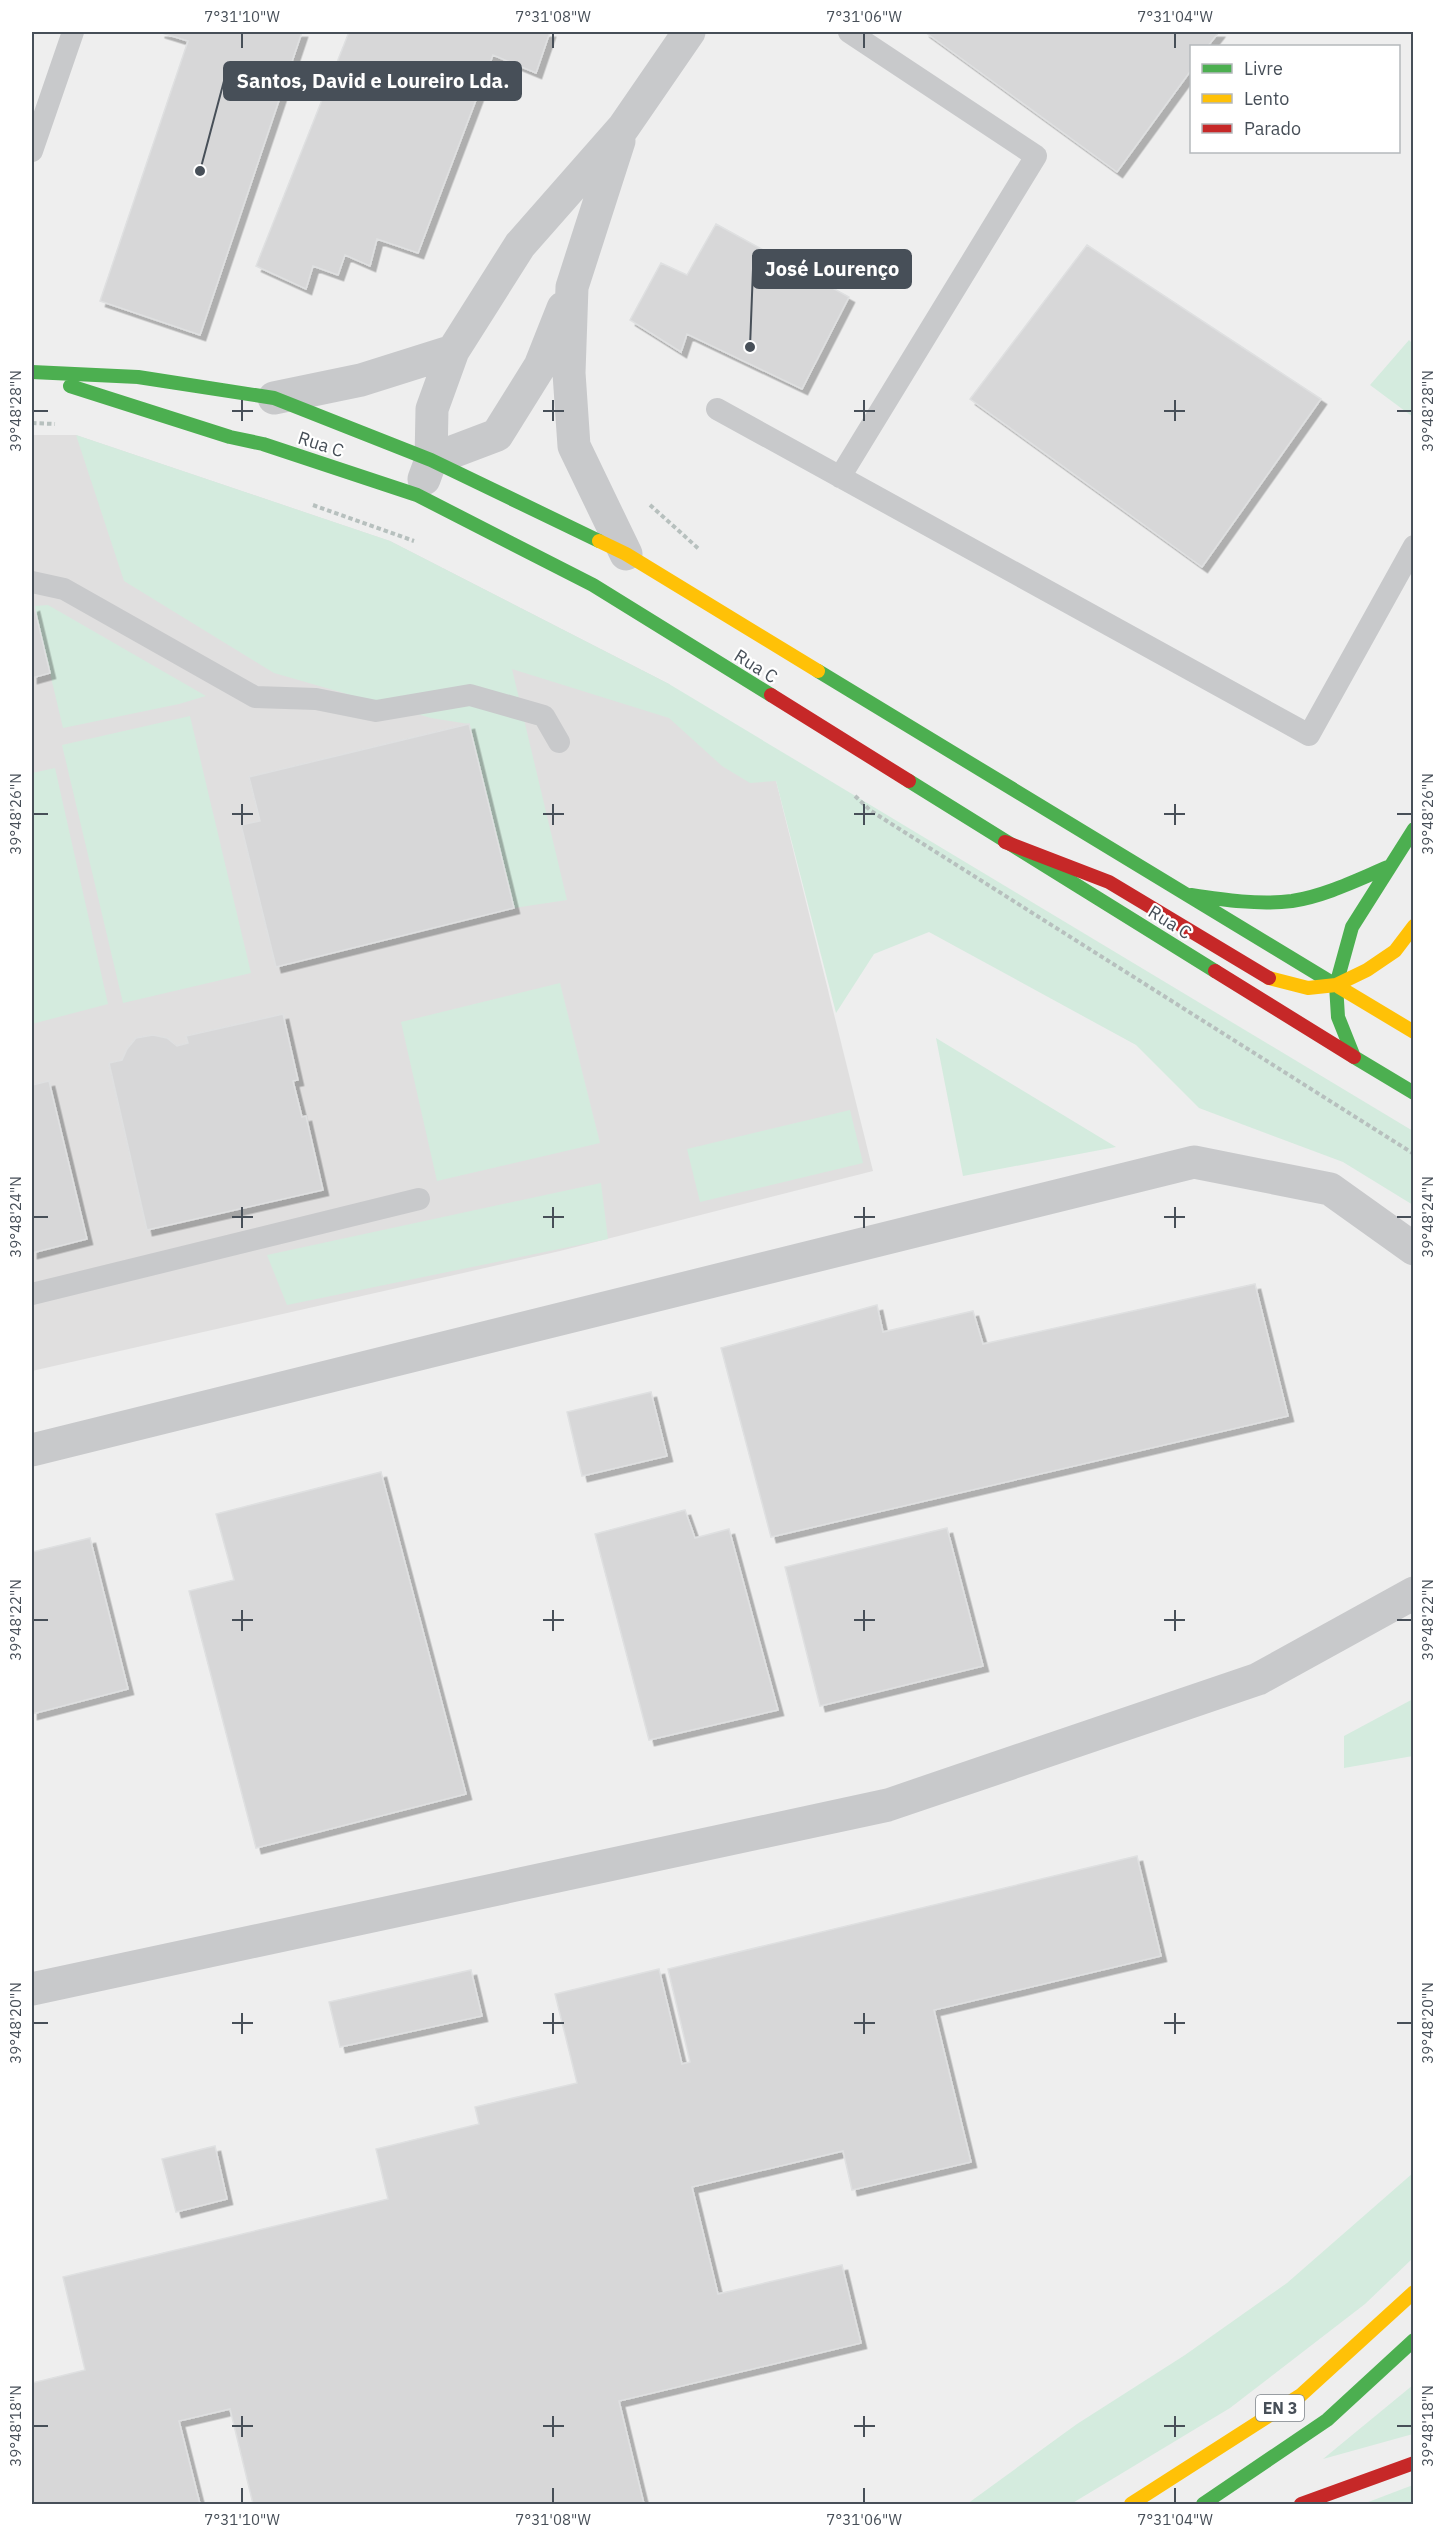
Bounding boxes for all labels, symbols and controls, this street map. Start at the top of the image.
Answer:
text: 7°31'10"W [204,7,280,26]
text: 7°31'08"W [515,7,591,26]
text: 7°31'06"W [826,7,902,26]
text: 7°31'04"W [1137,7,1213,26]
legend [1190,45,1400,153]
text: Livre [1244,57,1283,80]
callout: Santos, David e Loureiro Lda. [224,62,521,100]
text: Santos, David e Loureiro Lda. [237,67,509,94]
text: Lento [1244,87,1289,110]
text: Parado [1244,117,1301,140]
callout: José Lourenço [753,250,911,288]
text: José Lourenço [765,255,899,282]
text: 39°48'28"N [6,370,25,452]
text: 39°48'28"N [1418,370,1437,452]
street label: Rua C [295,426,347,462]
street label: Rua C [730,644,782,688]
text: 39°48'26"N [6,773,25,855]
text: 39°48'26"N [1418,773,1437,855]
street label: Rua C [1144,900,1196,944]
text: 39°48'24"N [6,1176,25,1258]
text: 39°48'24"N [1418,1176,1437,1258]
text: 39°48'22"N [6,1579,25,1661]
text: 39°48'22"N [1418,1579,1437,1661]
text: 39°48'20"N [6,1982,25,2064]
text: 39°48'20"N [1418,1982,1437,2064]
text: 39°48'18"N [6,2385,25,2467]
text: 39°48'18"N [1418,2385,1437,2467]
road number: EN 3 [1256,2395,1304,2421]
text: 7°31'10"W [204,2510,280,2529]
text: 7°31'08"W [515,2510,591,2529]
text: 7°31'06"W [826,2510,902,2529]
text: 7°31'04"W [1137,2510,1213,2529]

